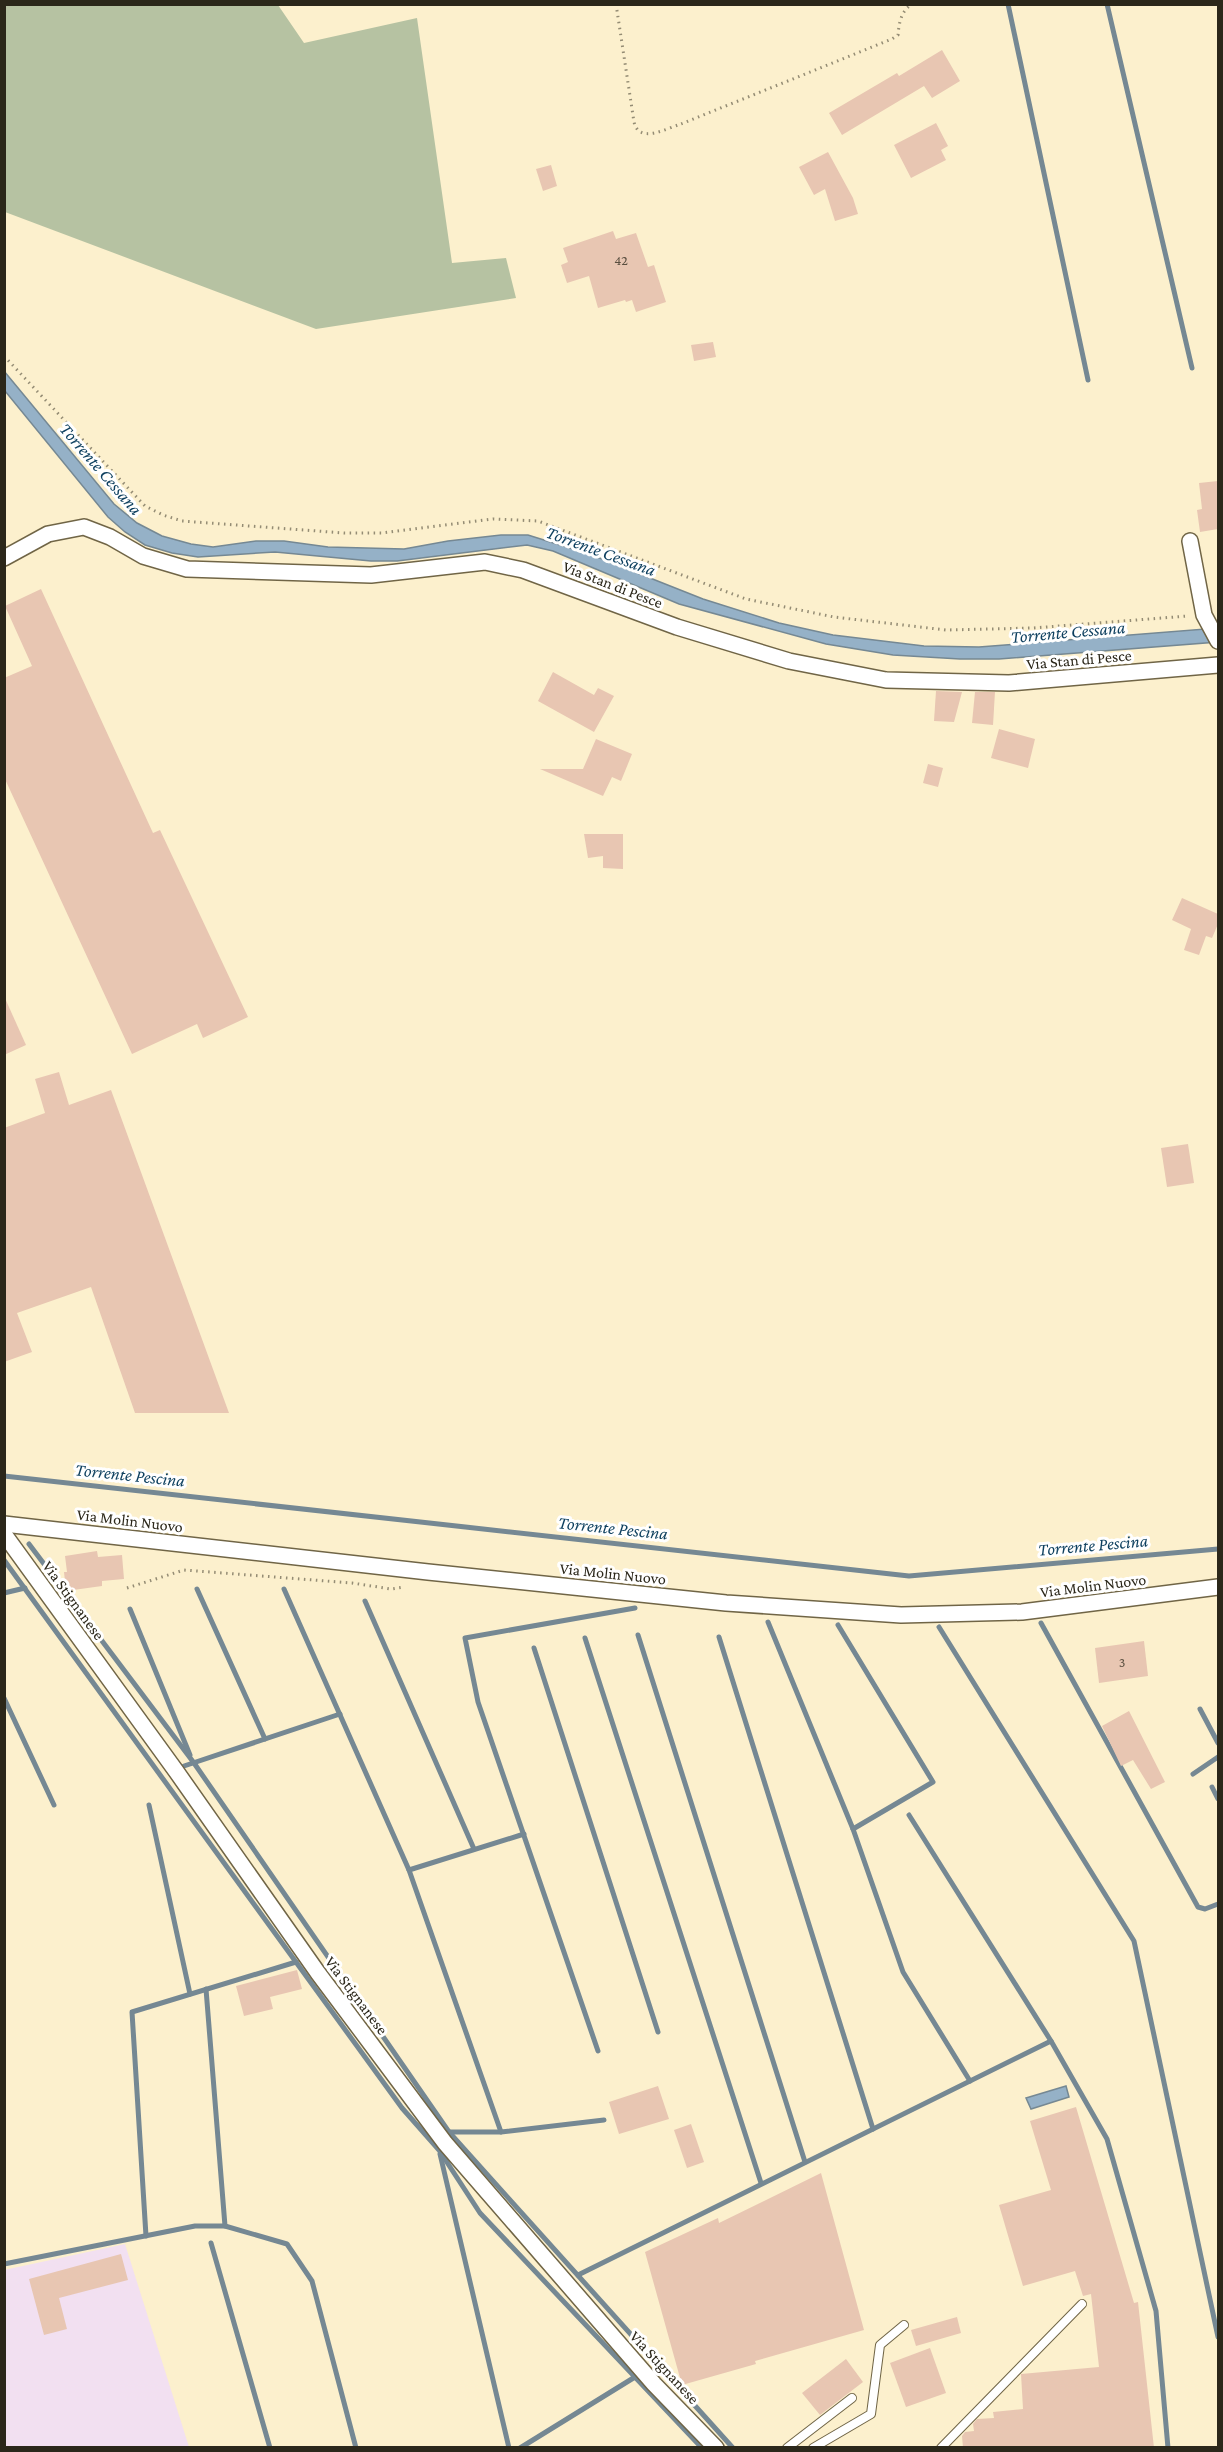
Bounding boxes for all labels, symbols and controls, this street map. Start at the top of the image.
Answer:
house number: 42 [614,252,628,268]
water label: Torrente Cessana [56,419,147,519]
water label: Torrente Cessana [544,522,659,580]
street label: Via Stan di Pesce [561,558,665,611]
water label: Torrente Cessana [1010,617,1127,647]
street label: Via Stan di Pesce [1026,646,1132,673]
water label: Torrente Pescina [74,1459,186,1491]
street label: Via Molin Nuovo [76,1506,184,1535]
water label: Torrente Pescina [557,1512,669,1544]
water label: Torrente Pescina [1037,1530,1149,1560]
street label: Via Stignanese [39,1558,108,1644]
street label: Via Molin Nuovo [559,1559,667,1588]
street label: Via Molin Nuovo [1039,1571,1147,1600]
house number: 3 [1119,1654,1125,1670]
street label: Via Stignanese [321,1953,391,2038]
street label: Via Stignanese [626,2327,703,2408]

